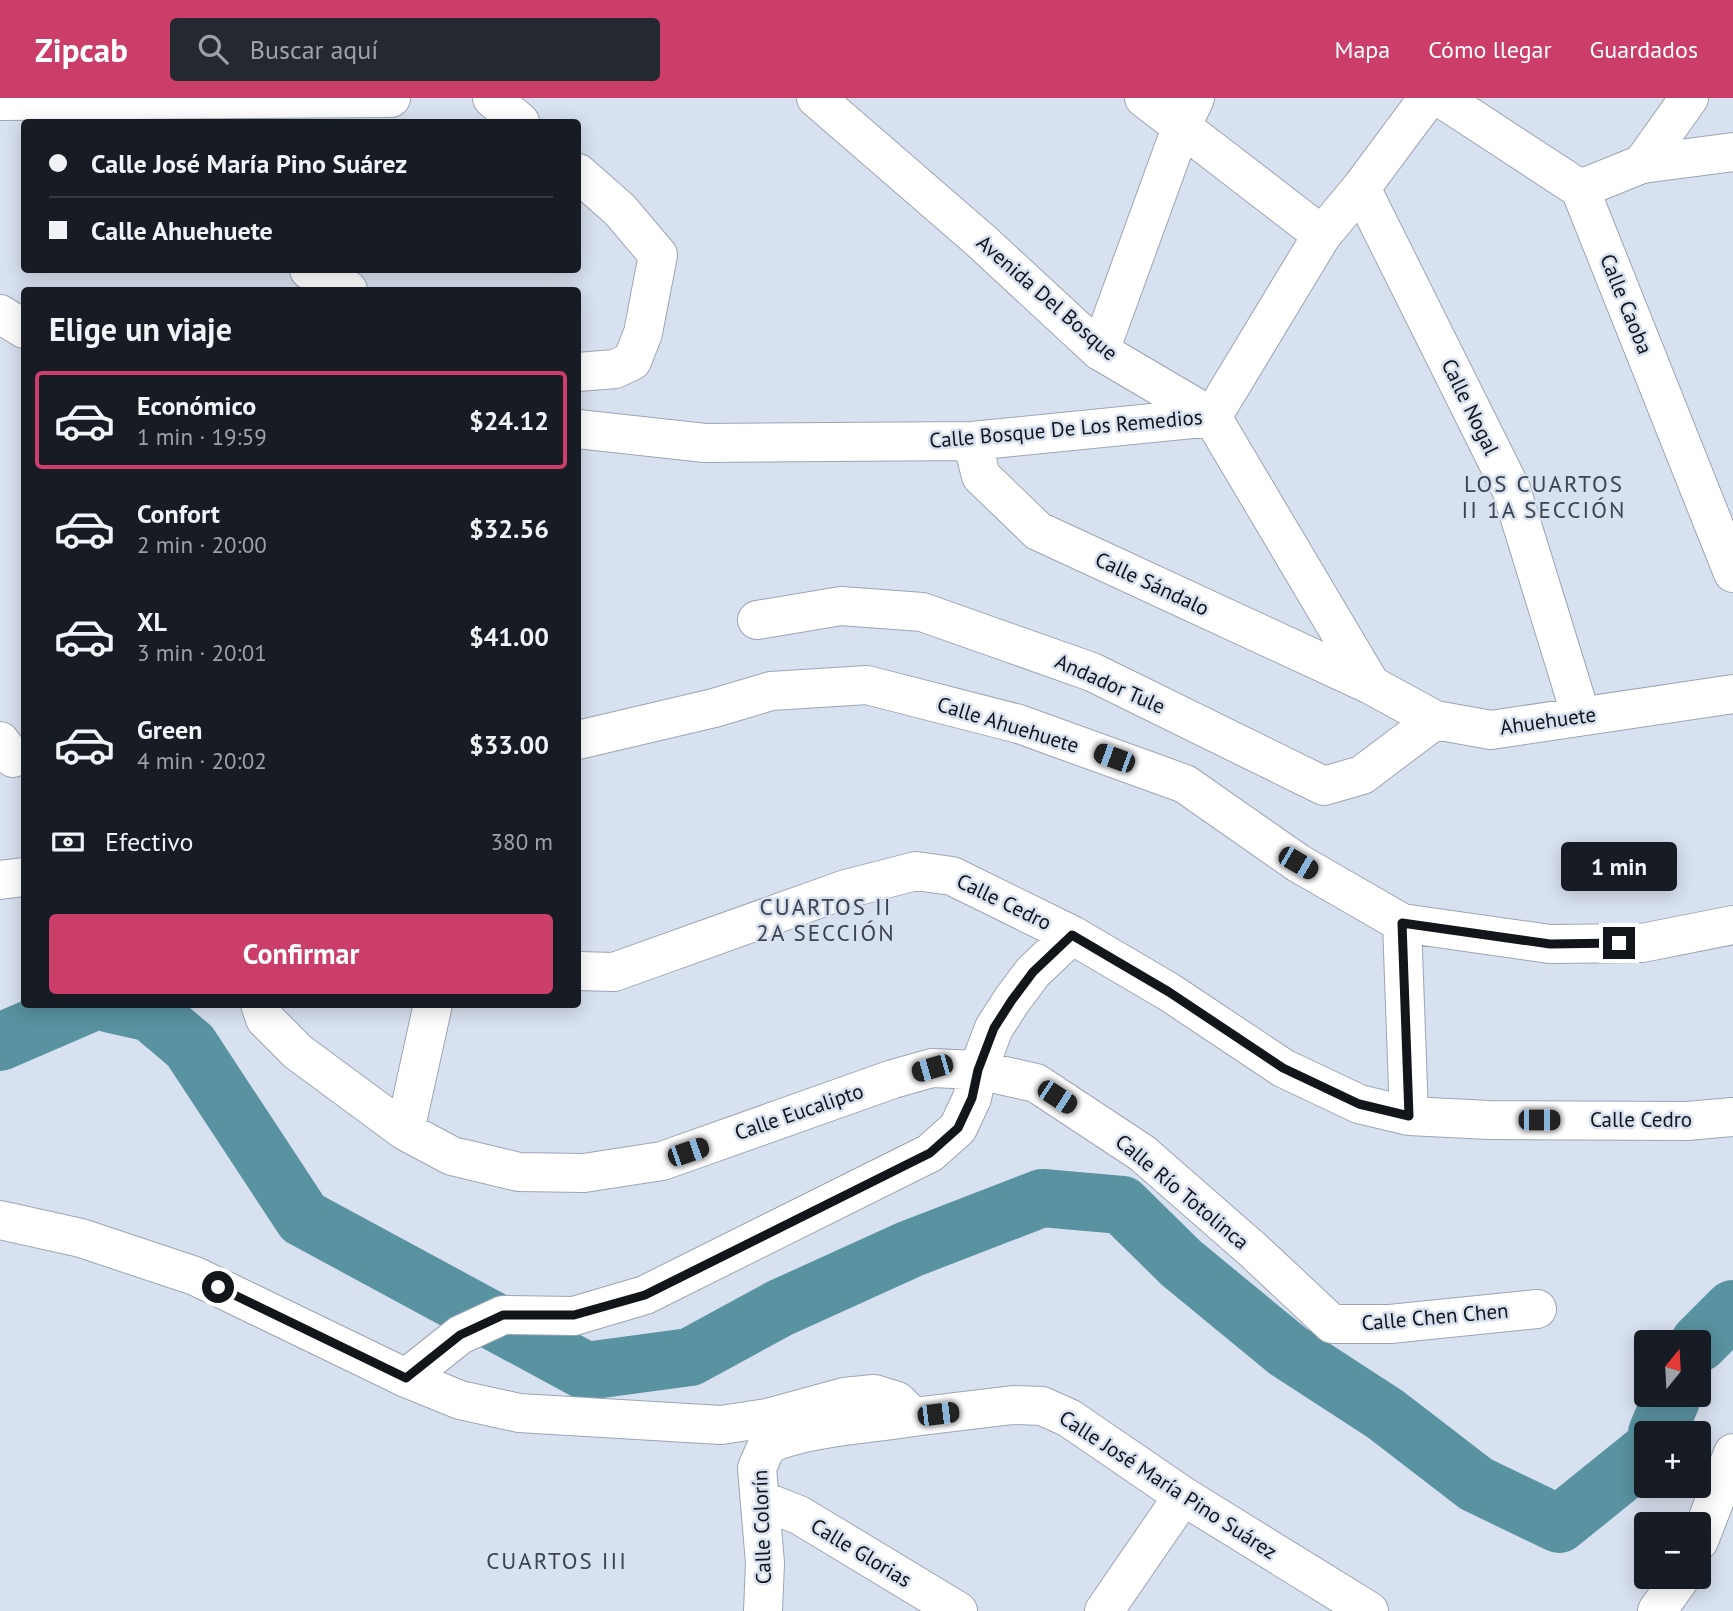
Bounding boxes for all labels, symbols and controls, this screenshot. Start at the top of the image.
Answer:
search box [170,18,660,81]
text: Zipcab [35,28,128,71]
icon: search [194,30,232,68]
text: Buscar aquí [250,33,378,66]
text: Mapa [1334,34,1390,65]
text: Cómo llegar [1428,34,1552,65]
text: Guardados [1590,34,1698,65]
text: Calle José María Pino Suárez [91,147,407,180]
text: Calle Ahuehuete [91,214,273,247]
street label: Avenida Del Bosque [971,229,1123,366]
street label: Calle Caoba [1594,250,1659,358]
text: Elige un viaje [49,308,232,350]
street label: Calle Nogal [1436,354,1505,459]
icon: car [53,389,116,452]
text: Económico [137,389,256,422]
street label: Calle Bosque De Los Remedios [928,403,1204,454]
text: $24.12 [469,404,549,437]
text: 1 min · 19:59 [137,422,267,451]
district label: LOS CUARTOS II 1A SECCIÓN [1462,469,1626,524]
icon: car [53,497,116,560]
text: Confort [137,497,220,530]
text: $32.56 [469,512,549,545]
text: 2 min · 20:00 [137,530,267,559]
street label: Calle Sándalo [1091,545,1214,622]
icon: car [53,605,116,668]
text: XL [137,605,167,638]
text: $41.00 [469,620,549,653]
text: 3 min · 20:01 [137,638,267,667]
street label: Andador Tule [1051,647,1169,720]
street label: Calle Ahuehuete [934,690,1082,759]
street label: Ahuehuete [1498,700,1598,741]
icon: car [53,713,116,776]
text: Green [137,713,202,746]
text: $33.00 [469,728,549,761]
car [1091,741,1138,775]
text: 4 min · 20:02 [137,746,267,775]
icon: cash [49,823,87,861]
text: Efectivo [105,825,194,858]
text: 380 m [491,827,553,856]
callout: 1 min [1561,842,1677,890]
car [1275,843,1322,883]
text: 1 min [1591,852,1647,881]
street label: Calle Cedro [952,867,1056,936]
district label: CUARTOS II 2A SECCIÓN [756,892,896,947]
button: Confirmar [49,914,553,994]
route end [1603,927,1635,959]
car [909,1052,956,1084]
street label: Calle Eucalipto [731,1077,867,1146]
car [1034,1077,1081,1117]
street label: Calle Cedro [1590,1106,1692,1133]
car [1519,1110,1561,1131]
street label: Calle Río Totolinca [1110,1128,1255,1255]
car [665,1135,712,1169]
route start [202,1271,234,1303]
street label: Calle Chen Chen [1360,1297,1510,1336]
north arrow [1634,1330,1712,1407]
map controls [1634,1330,1711,1589]
car [916,1401,961,1427]
street label: Calle José María Pino Suárez [1054,1404,1282,1565]
button: + [1634,1421,1711,1498]
street label: Calle Colorín [746,1469,777,1585]
street label: Calle Glorias [806,1512,917,1593]
button: − [1634,1512,1711,1589]
district label: CUARTOS III [486,1546,628,1575]

